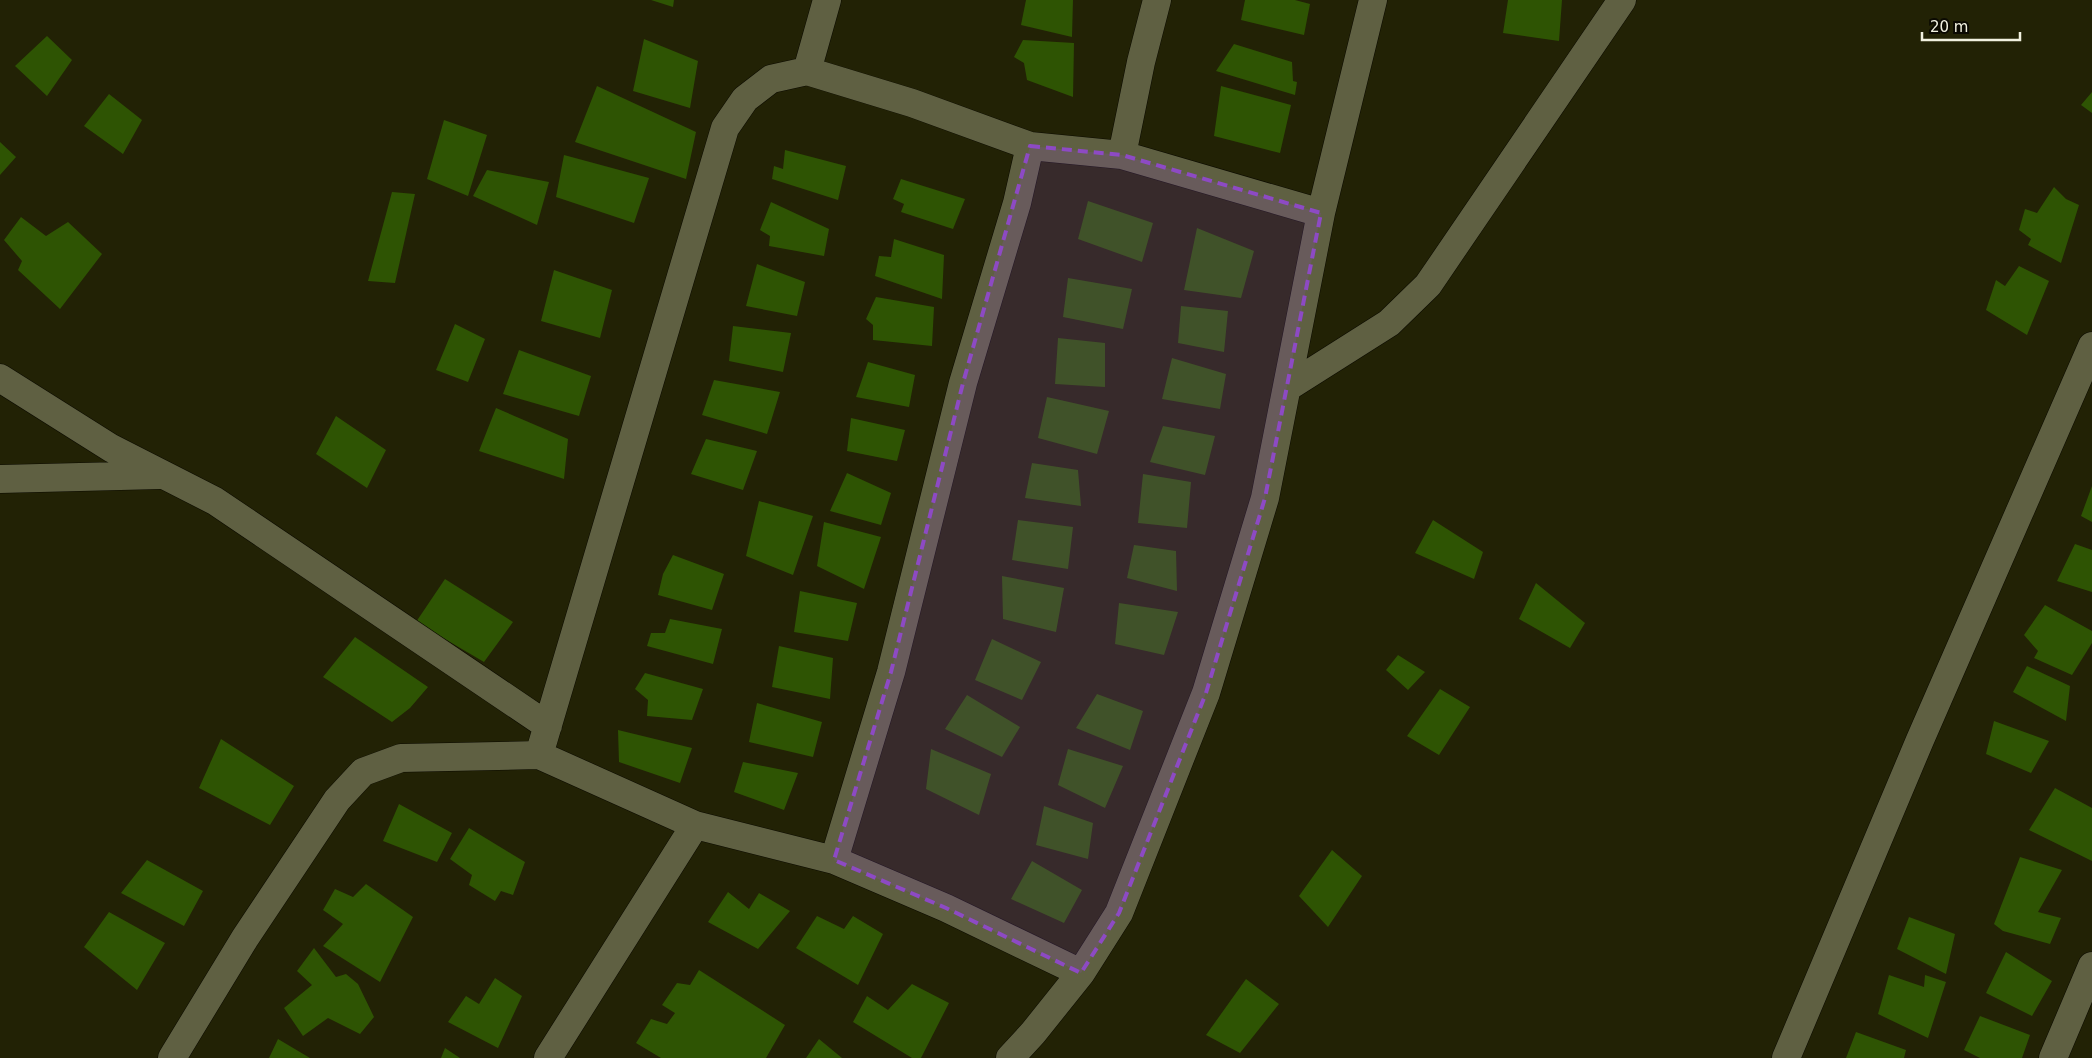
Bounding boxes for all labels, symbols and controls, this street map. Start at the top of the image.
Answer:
scale bar [1922,10,2020,42]
text: 20 m [1930,18,1968,36]

